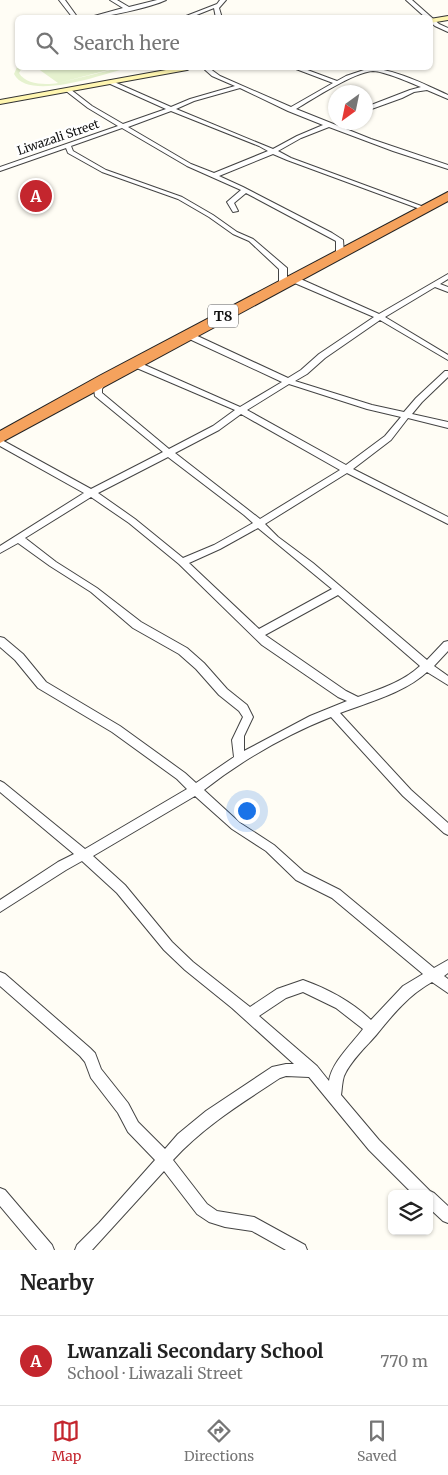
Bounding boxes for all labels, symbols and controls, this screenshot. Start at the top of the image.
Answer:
search box [15,15,433,70]
icon: search [33,29,61,57]
text: Search here [73,31,180,55]
north arrow [328,85,373,130]
street label: Liwazali Street [15,116,101,158]
pin: A [20,177,52,215]
road number: T8 [208,304,238,328]
your location [234,798,260,824]
map controls [388,1190,433,1235]
button: layers [388,1190,433,1235]
text: Nearby [20,1269,94,1296]
text: Lwanzali Secondary School [67,1339,324,1363]
text: A [30,1351,42,1371]
text: 770 m [380,1351,428,1371]
text: School · Liwazali Street [67,1363,243,1383]
tab: Map [51,1417,81,1465]
tab: Directions [184,1417,254,1465]
tab: Saved [357,1417,397,1465]

